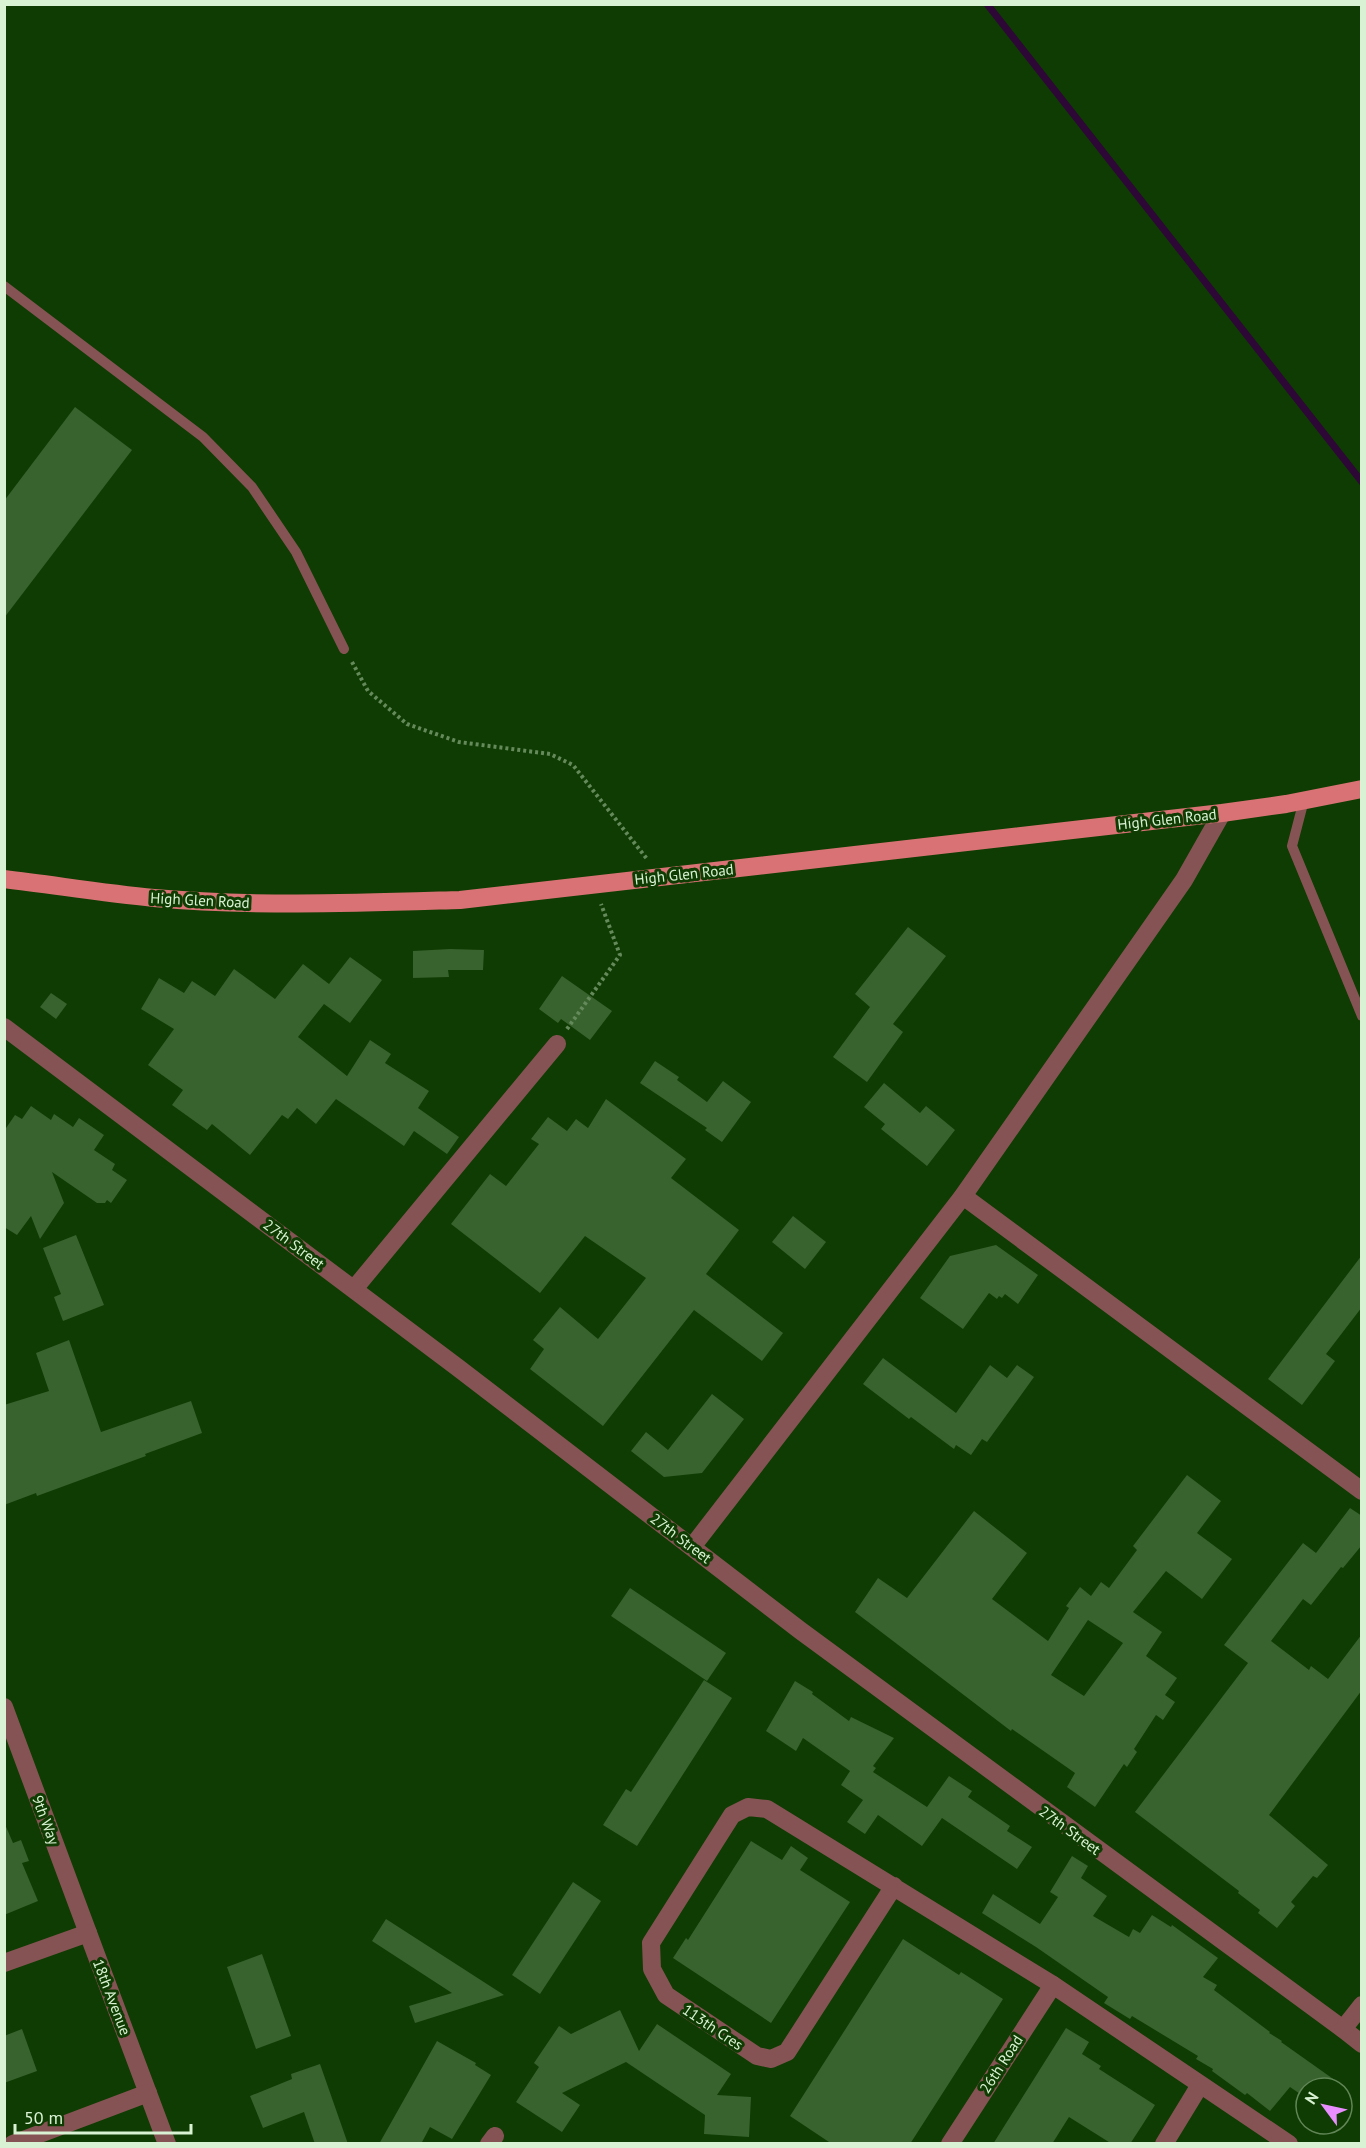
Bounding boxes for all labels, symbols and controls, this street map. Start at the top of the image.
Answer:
street label: High Glen Road [1117,804,1217,834]
street label: High Glen Road [634,859,734,889]
street label: High Glen Road [150,888,250,912]
street label: 27th Street [260,1215,328,1273]
street label: 27th Street [647,1509,715,1567]
street label: 9th Way [28,1793,64,1847]
street label: 27th Street [1035,1801,1105,1859]
street label: 18th Avenue [89,1956,135,2038]
street label: 113th Cres [679,2000,747,2054]
street label: 26th Road [975,2031,1027,2097]
north arrow [1294,2076,1354,2136]
text: N [1300,2088,1323,2108]
scale bar [15,2097,190,2135]
text: 50 m [24,2106,63,2129]

